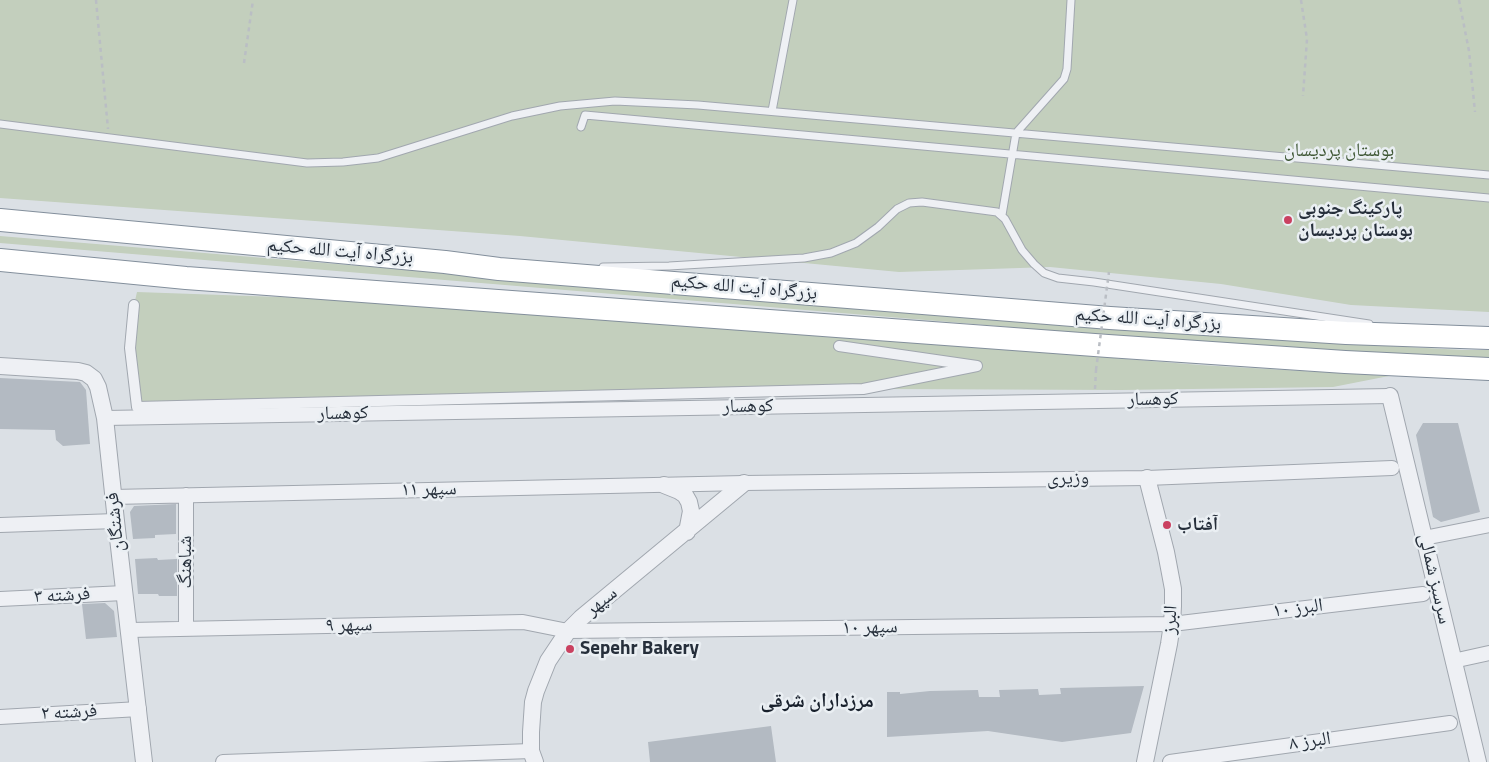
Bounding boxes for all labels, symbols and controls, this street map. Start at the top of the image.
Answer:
park label: بوستان پردیسان [1284,140,1394,162]
place label: پارکینگ جنوبی بوستان پردیسان [1298,198,1413,242]
marker: پارکینگ جنوبی بوستان پردیسان [1282,214,1294,226]
street label: بزرگراه آیت الله حکیم [266,234,414,270]
street label: بزرگراه آیت الله حکیم [670,270,818,306]
street label: بزرگراه آیت الله حکیم [1074,304,1222,336]
street label: کوهسار [1127,388,1179,412]
street label: کوهسار [722,395,774,419]
street label: کوهسار [317,402,369,426]
street label: وزیری [1047,467,1089,491]
street label: سپهر ۱۱ [401,478,457,502]
street label: فرشتگان [102,491,130,553]
place label: آفتاب [1177,514,1218,536]
marker: آفتاب [1161,519,1173,531]
street label: سرسبز شمالی [1413,531,1455,627]
street label: شباهنگ [175,536,197,588]
street label: سپهر [582,582,622,622]
street label: فرشته ۳ [33,583,91,609]
street label: البرز ۱۰ [1272,595,1324,623]
street label: البرز [1159,605,1183,635]
street label: سپهر ۹ [325,614,373,638]
street label: سپهر ۱۰ [842,616,898,640]
place label: Sepehr Bakery [580,638,699,660]
marker: Sepehr Bakery [564,643,576,655]
district label: مرزداران شرقی [760,690,874,714]
street label: فرشته ۲ [40,700,98,726]
street label: البرز ۸ [1288,728,1332,756]

